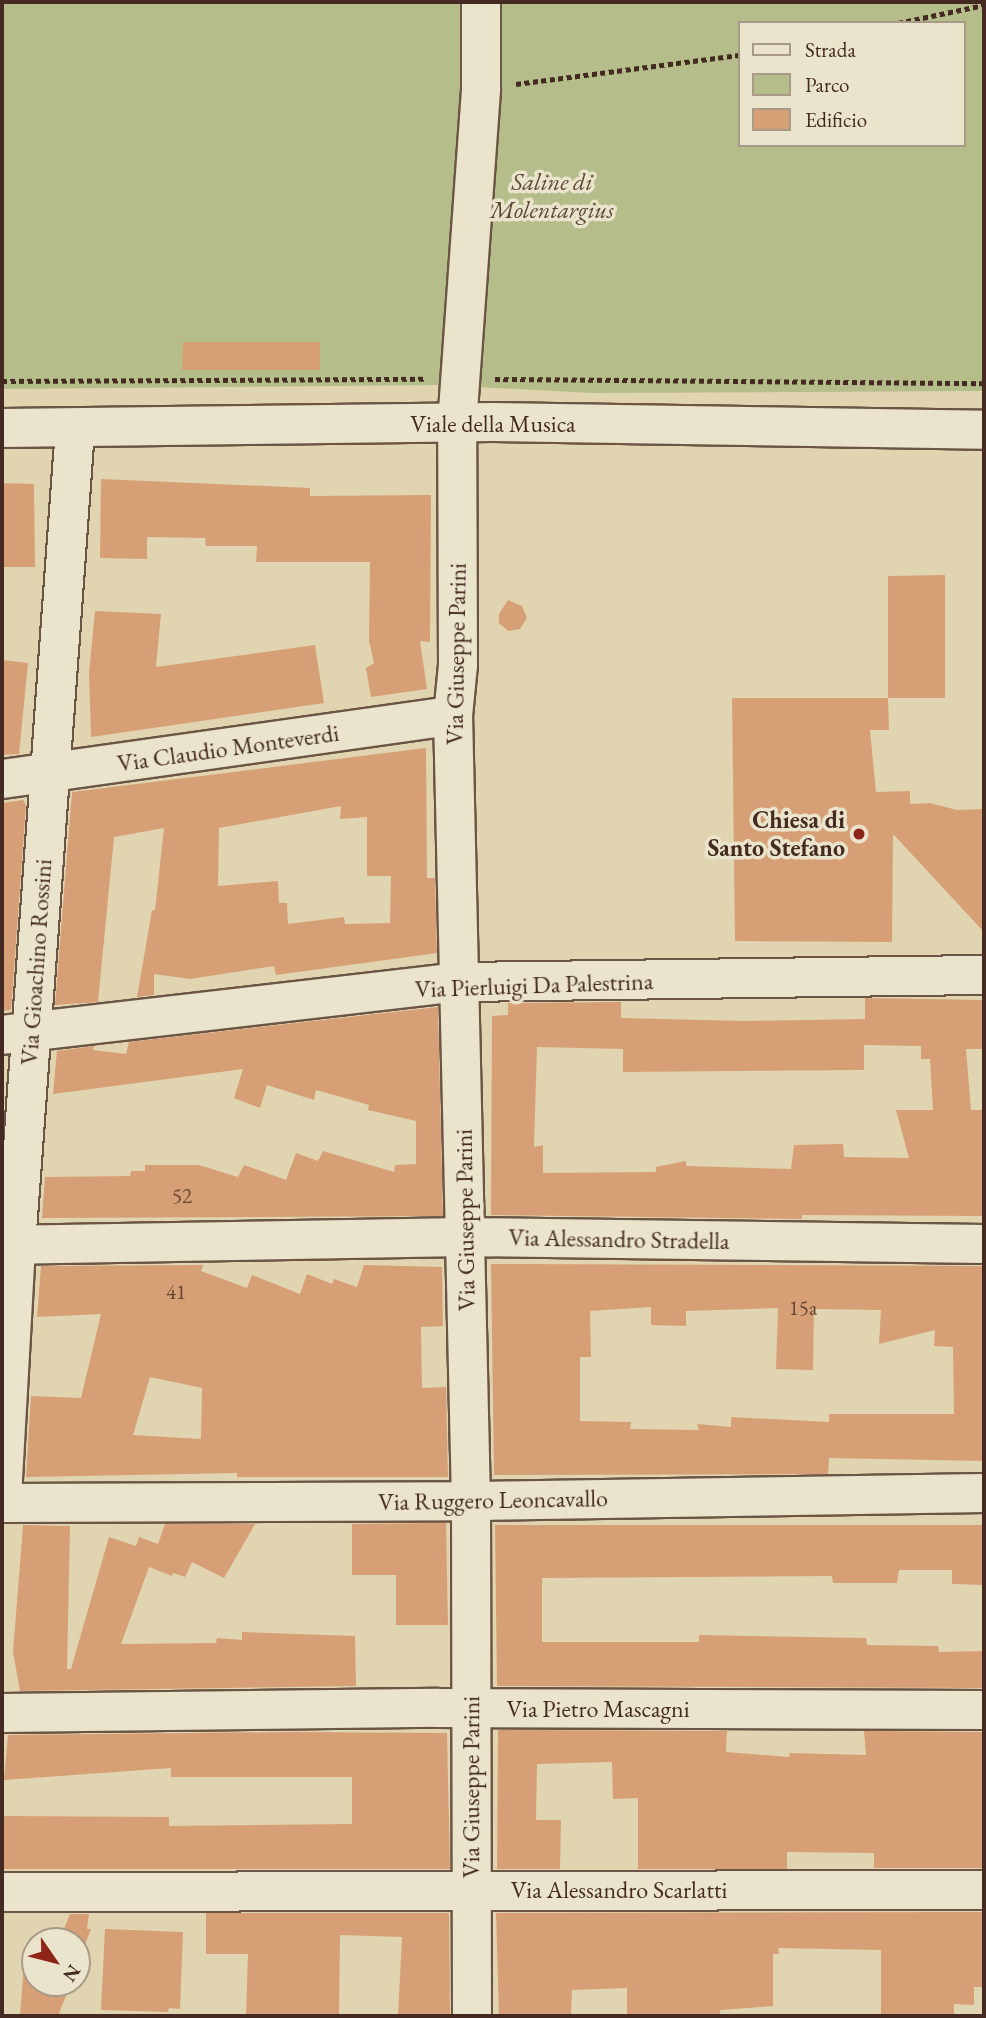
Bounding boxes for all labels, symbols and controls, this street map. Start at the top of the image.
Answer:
legend [738,21,965,147]
text: Strada [805,36,856,63]
text: Parco [805,71,849,98]
text: Edificio [805,106,867,133]
park label: Saline di Molentargius [490,168,614,224]
street label: Viale della Musica [410,410,576,438]
street label: Via Giuseppe Parini [440,563,472,745]
street label: Via Claudio Monteverdi [115,718,341,778]
place label: Chiesa di Santo Stefano [707,806,845,862]
marker: Chiesa di Santo Stefano [851,826,867,842]
street label: Via Gioachino Rossini [14,858,58,1066]
street label: Via Pierluigi Da Palestrina [414,966,654,1004]
street label: Via Giuseppe Parini [449,1129,481,1311]
house number: 52 [172,1183,192,1209]
street label: Via Alessandro Stradella [508,1223,730,1255]
house number: 41 [166,1279,186,1305]
house number: 15a [789,1295,817,1321]
street label: Via Ruggero Leoncavallo [378,1484,608,1516]
street label: Via Pietro Mascagni [506,1695,690,1723]
street label: Via Giuseppe Parini [457,1696,485,1878]
street label: Via Alessandro Scarlatti [511,1876,727,1904]
north arrow [21,1927,91,1997]
text: N [57,1960,87,1987]

